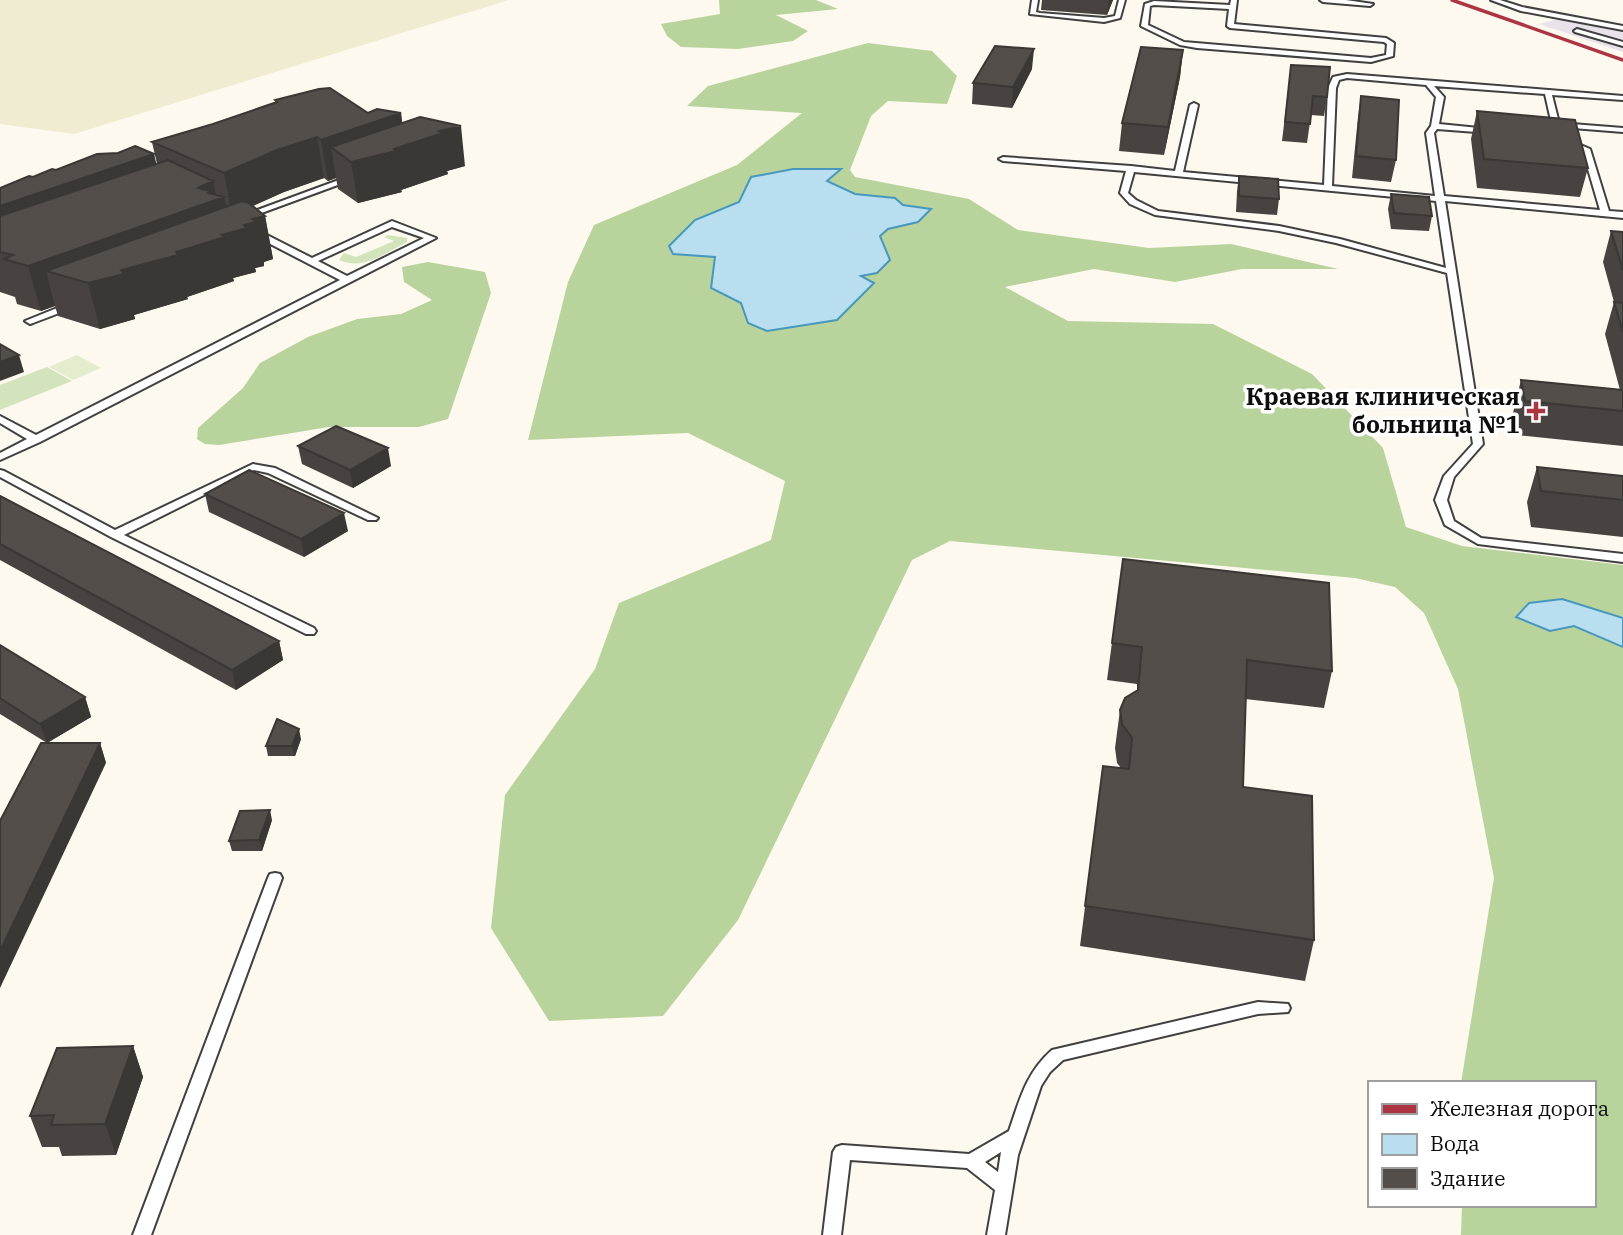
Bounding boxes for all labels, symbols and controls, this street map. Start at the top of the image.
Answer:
place label: Краевая клиническая больница №1 [1246,380,1520,440]
marker: Краевая клиническая больница №1 [1526,401,1546,421]
legend [1368,1081,1595,1207]
text: Железная дорога [1430,1094,1609,1122]
text: Вода [1430,1129,1480,1157]
text: Здание [1430,1164,1505,1192]

